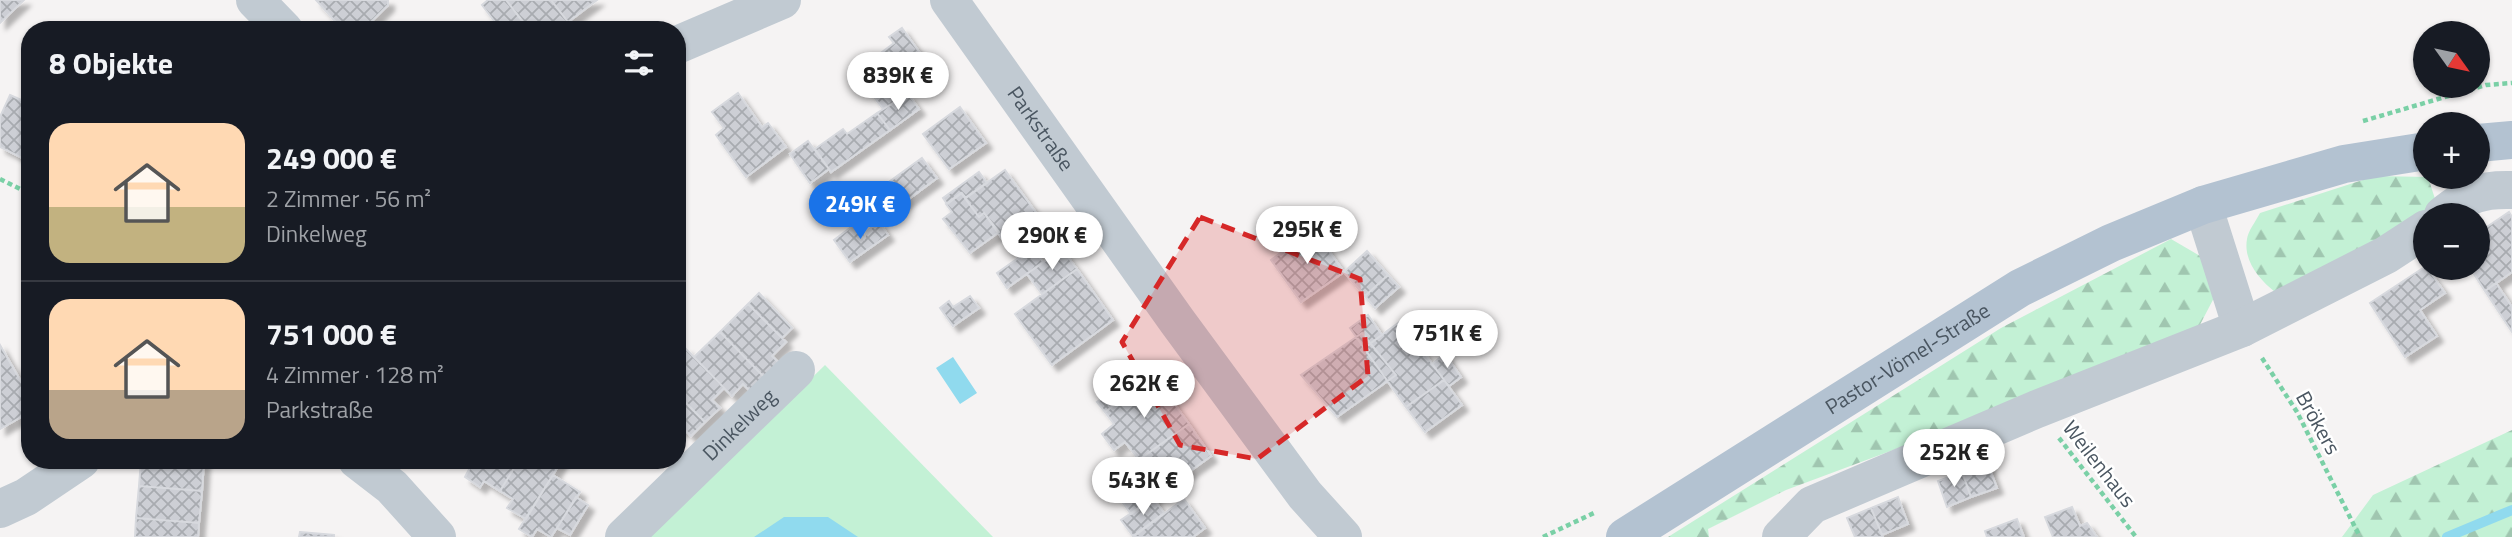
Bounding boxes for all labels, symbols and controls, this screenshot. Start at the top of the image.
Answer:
north arrow [2413,21,2490,98]
map controls [2413,21,2490,280]
text: 8 Objekte [49,40,173,86]
icon: filters [620,44,658,82]
pin: 839K € [841,52,955,112]
text: 839K € [863,57,933,92]
street label: Parkstraße [1000,79,1083,177]
button: + [2413,112,2490,189]
text: 249 000 € [266,135,397,181]
icon: home [105,151,189,235]
text: 2 Zimmer · 56 m² [266,181,431,216]
pin: 249K € [803,182,917,241]
text: 249K € [825,186,895,221]
button: − [2413,203,2490,280]
pin: 295K € [1250,206,1364,266]
text: 295K € [1272,211,1342,246]
pin: 290K € [995,212,1109,272]
text: Dinkelweg [266,216,367,251]
text: 290K € [1017,217,1087,252]
street label: Pastor-Vömel-Straße [1818,294,1996,422]
pin: 751K € [1390,310,1504,370]
text: 751 000 € [266,311,397,357]
text: 751K € [1412,315,1482,350]
icon: home [105,327,189,411]
text: 4 Zimmer · 128 m² [266,357,444,392]
pin: 262K € [1087,360,1201,420]
text: 262K € [1109,365,1179,400]
street label: Dinkelweg [695,380,783,468]
street label: Brökers [2288,385,2349,460]
text: Parkstraße [266,392,373,427]
street label: Weilenhaus [2056,413,2144,514]
pin: 252K € [1897,430,2011,489]
text: 252K € [1919,434,1989,469]
pin: 543K € [1086,458,1200,517]
text: 543K € [1108,462,1178,497]

